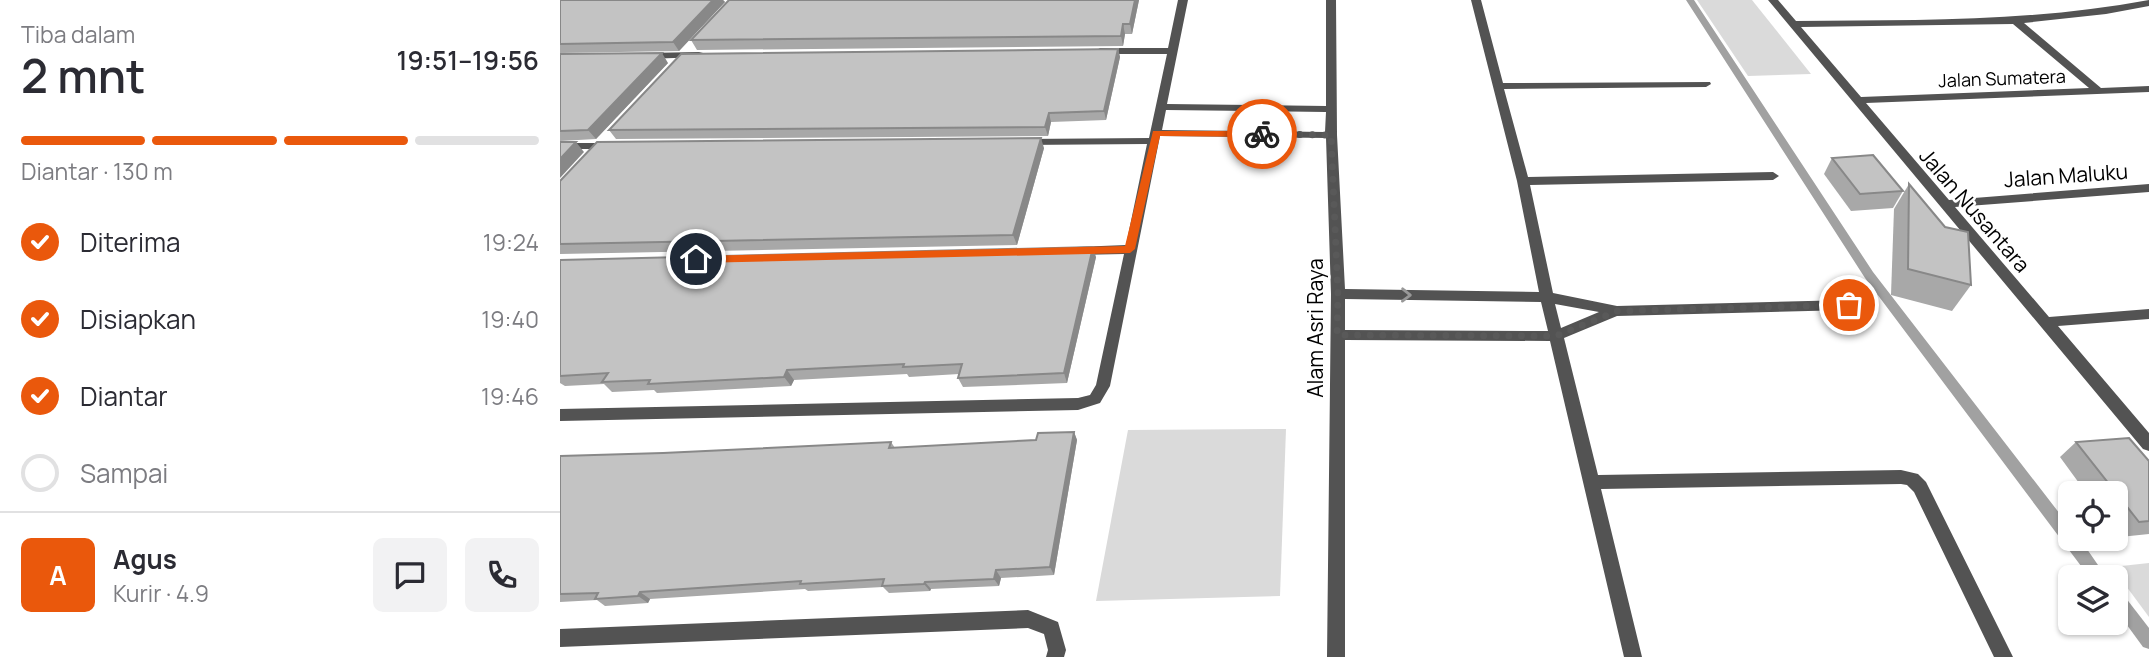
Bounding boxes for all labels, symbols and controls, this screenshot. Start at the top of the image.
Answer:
text: Tiba dalam [21,18,135,50]
text: 19:51–19:56 [396,42,539,78]
text: 2 mnt [21,44,146,107]
street label: Jalan Sumatera [1938,64,2066,92]
courier [1227,99,1297,169]
icon: bike [1243,115,1281,153]
street label: Jalan Nusantara [1913,142,2037,278]
text: Diantar · 130 m [21,155,173,187]
street label: Jalan Maluku [2003,157,2129,193]
icon: check [21,223,59,261]
text: Diterima [80,224,181,260]
text: 19:24 [483,226,539,258]
pin [666,229,726,289]
icon: home [677,240,715,278]
street label: Alam Asri Raya [1301,258,1329,398]
pin [1819,275,1879,335]
icon: bag [1830,286,1868,324]
one-way arrow [1401,288,1412,303]
icon: check [21,300,59,338]
text: Disiapkan [80,301,196,337]
text: 19:40 [481,303,539,335]
icon: check [21,377,59,415]
text: Diantar [80,378,168,414]
text: 19:46 [481,380,539,412]
text: Sampai [80,455,168,491]
map controls [2058,481,2128,635]
button: locate [2058,481,2128,551]
button: chat [373,538,447,612]
button: phone [465,538,539,612]
text: Agus [113,541,177,577]
text: A [49,557,67,593]
button: layers [2058,565,2128,635]
text: Kurir · 4.9 [113,577,209,609]

